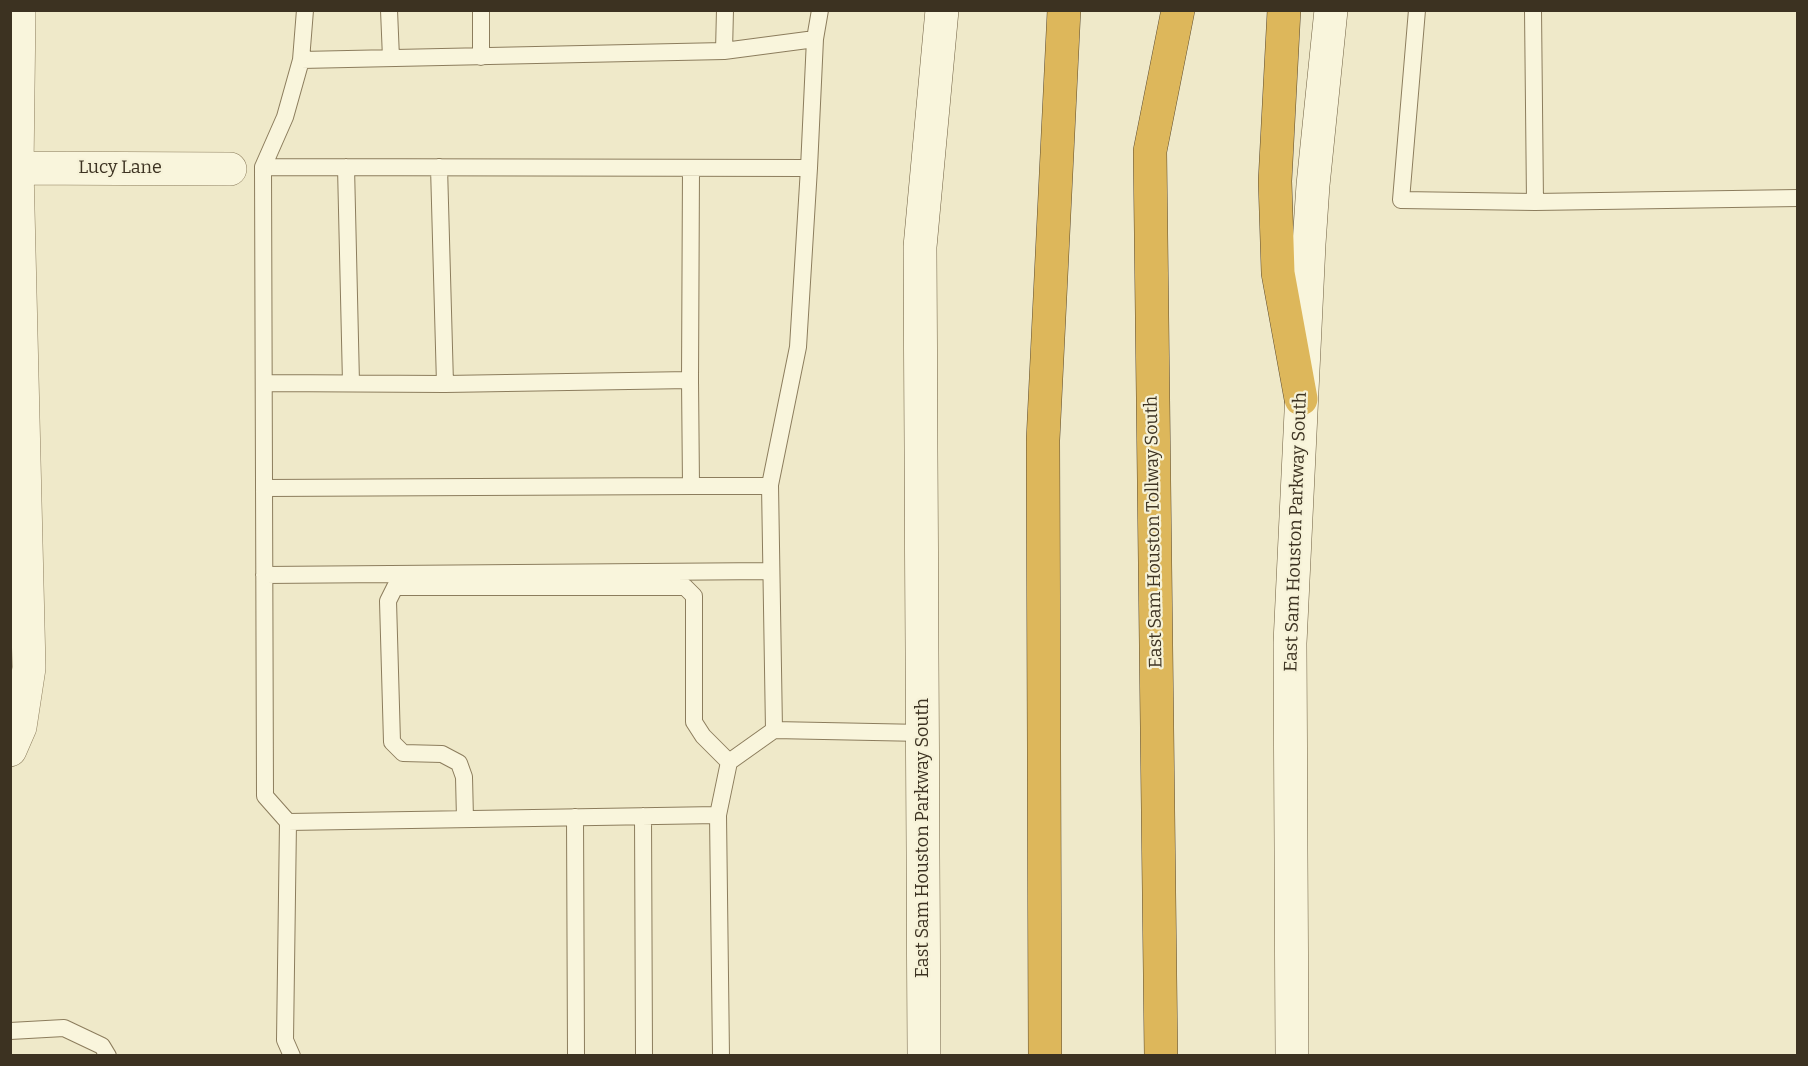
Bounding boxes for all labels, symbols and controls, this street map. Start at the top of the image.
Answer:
street label: Lucy Lane [78,157,162,179]
street label: East Sam Houston Parkway South [1280,392,1312,672]
street label: East Sam Houston Tollway South [1141,396,1167,668]
street label: East Sam Houston Parkway South [912,698,934,978]

